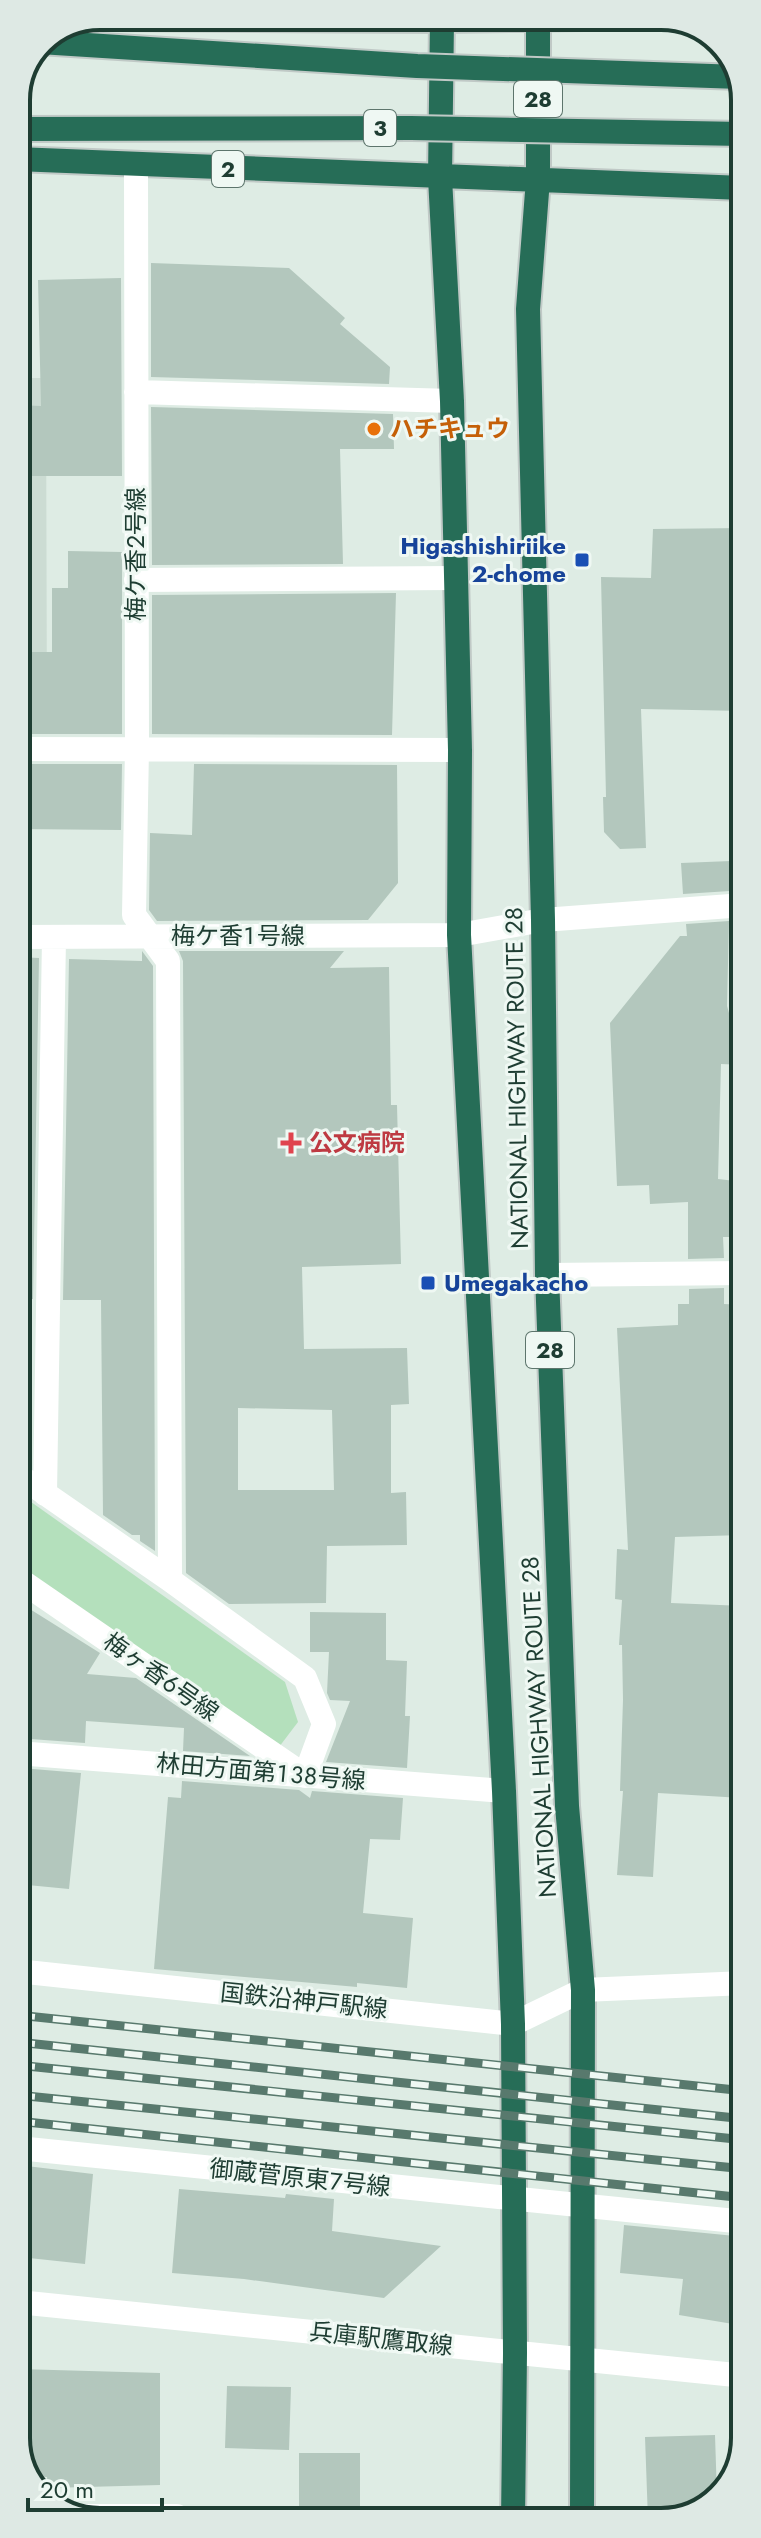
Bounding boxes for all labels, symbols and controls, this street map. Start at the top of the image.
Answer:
road number: 28 [514,81,562,117]
road number: 3 [364,110,396,146]
road number: 2 [212,151,244,187]
place label: ハチキュウ [390,411,510,446]
marker: ハチキュウ [365,420,383,438]
street label: 梅ケ香２号線 [118,487,153,621]
place label: Higashishiriike 2-chome [400,528,566,591]
marker: Higashishiriike 2-chome [573,551,591,569]
street label: NATIONAL HIGHWAY ROUTE 28 [496,907,537,1249]
street label: 梅ケ香１号線 [171,918,305,953]
place label: 公文病院 [309,1125,405,1160]
marker: 公文病院 [280,1132,302,1154]
place label: Umegakacho [444,1265,588,1300]
marker: Umegakacho [419,1274,437,1292]
road number: 28 [526,1332,574,1368]
street label: NATIONAL HIGHWAY ROUTE 28 [512,1555,565,1899]
street label: 梅ヶ香６号線 [96,1624,226,1729]
street label: 林田方面第１３８号線 [155,1745,367,1798]
street label: 国鉄沿神戸駅線 [219,1974,389,2027]
street label: 御蔵菅原東７号線 [208,2151,392,2204]
street label: 兵庫駅鷹取線 [308,2314,454,2363]
scale bar [28,2462,162,2512]
text: 20 m [40,2472,94,2507]

